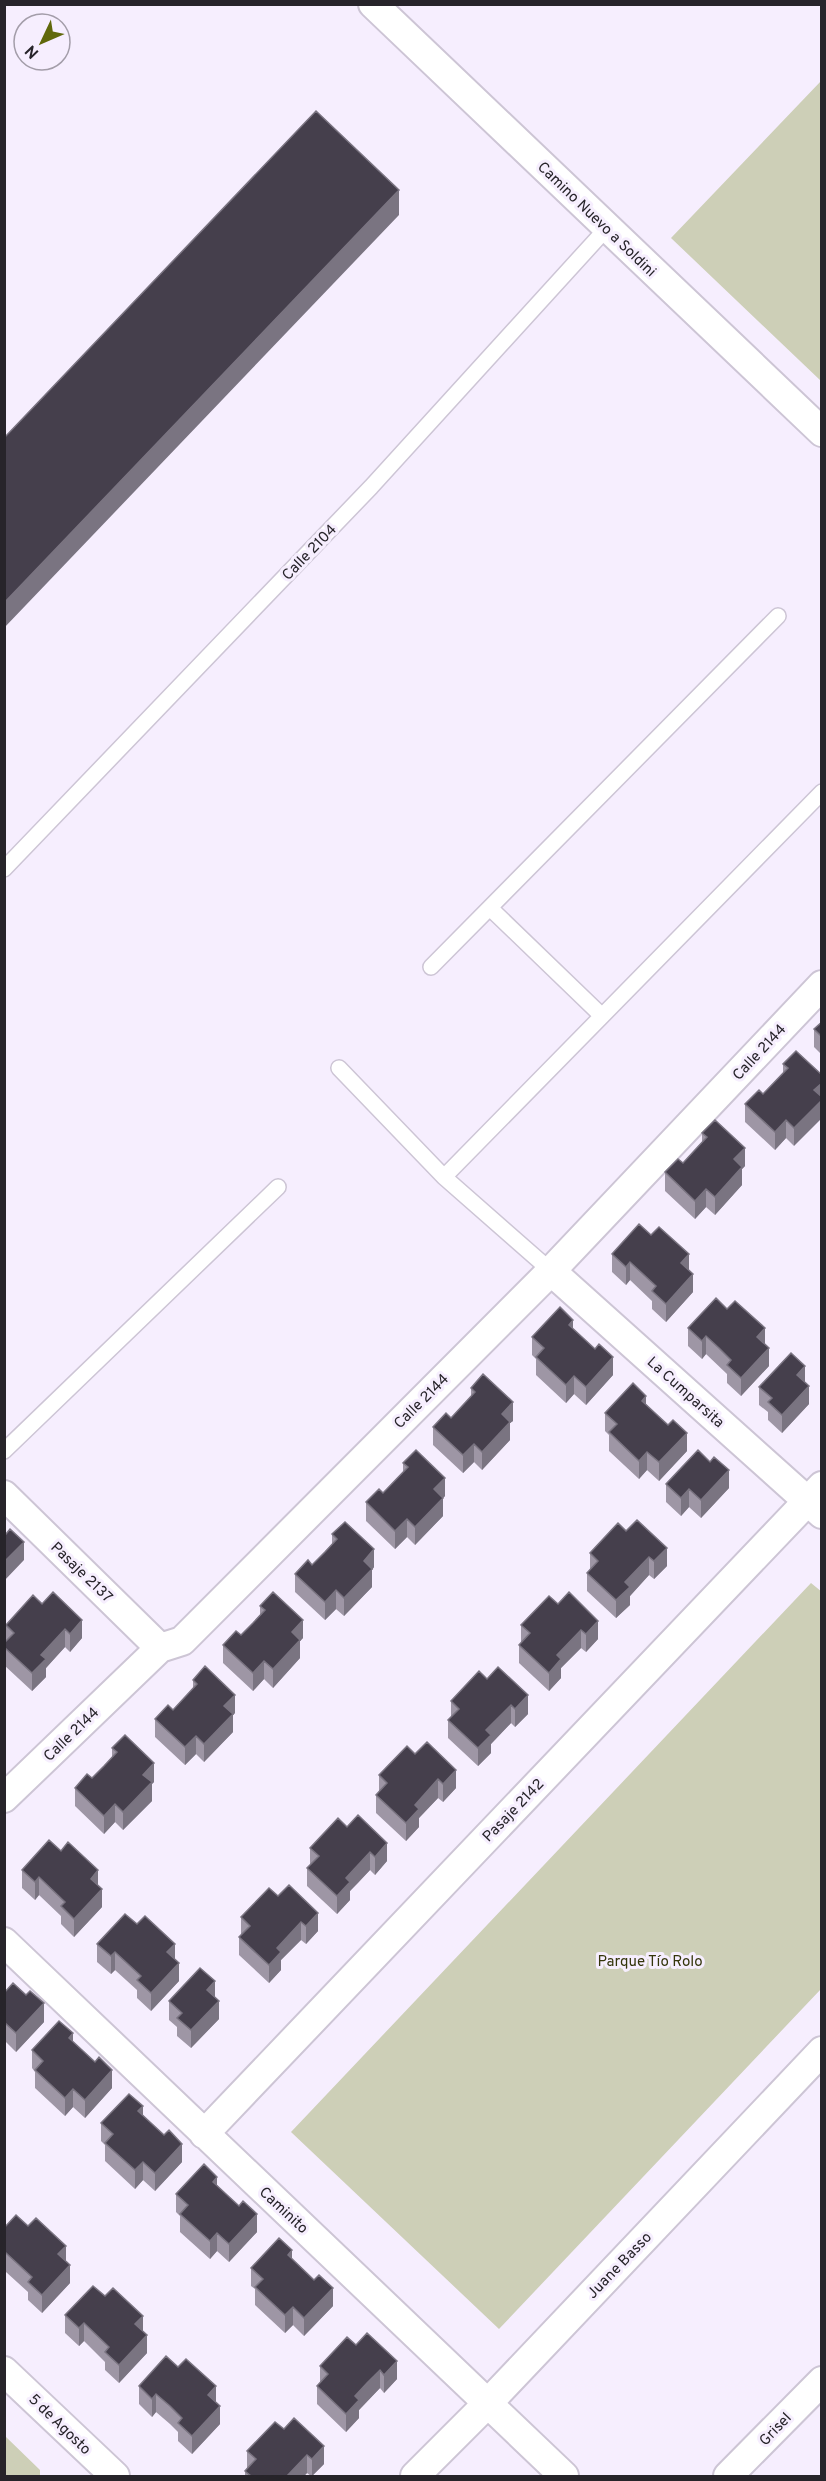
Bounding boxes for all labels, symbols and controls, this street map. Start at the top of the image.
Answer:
north arrow [12,12,72,72]
text: N [21,40,44,62]
street label: Camino Nuevo a Soldini [533,158,659,282]
street label: Calle 2104 [279,521,341,585]
street label: Calle 2144 [729,1021,791,1085]
street label: La Cumparsita [642,1353,728,1433]
street label: Calle 2144 [391,1371,454,1434]
street label: Pasaje 2137 [46,1539,116,1608]
street label: Calle 2144 [40,1704,104,1766]
street label: Pasaje 2142 [479,1775,549,1847]
park label: Parque Tío Rolo [597,1953,703,1972]
street label: Caminito [254,2184,312,2239]
street label: Juane Basso [584,2229,657,2303]
street label: 5 de Agosto [24,2391,94,2460]
street label: Grisel [756,2409,796,2451]

